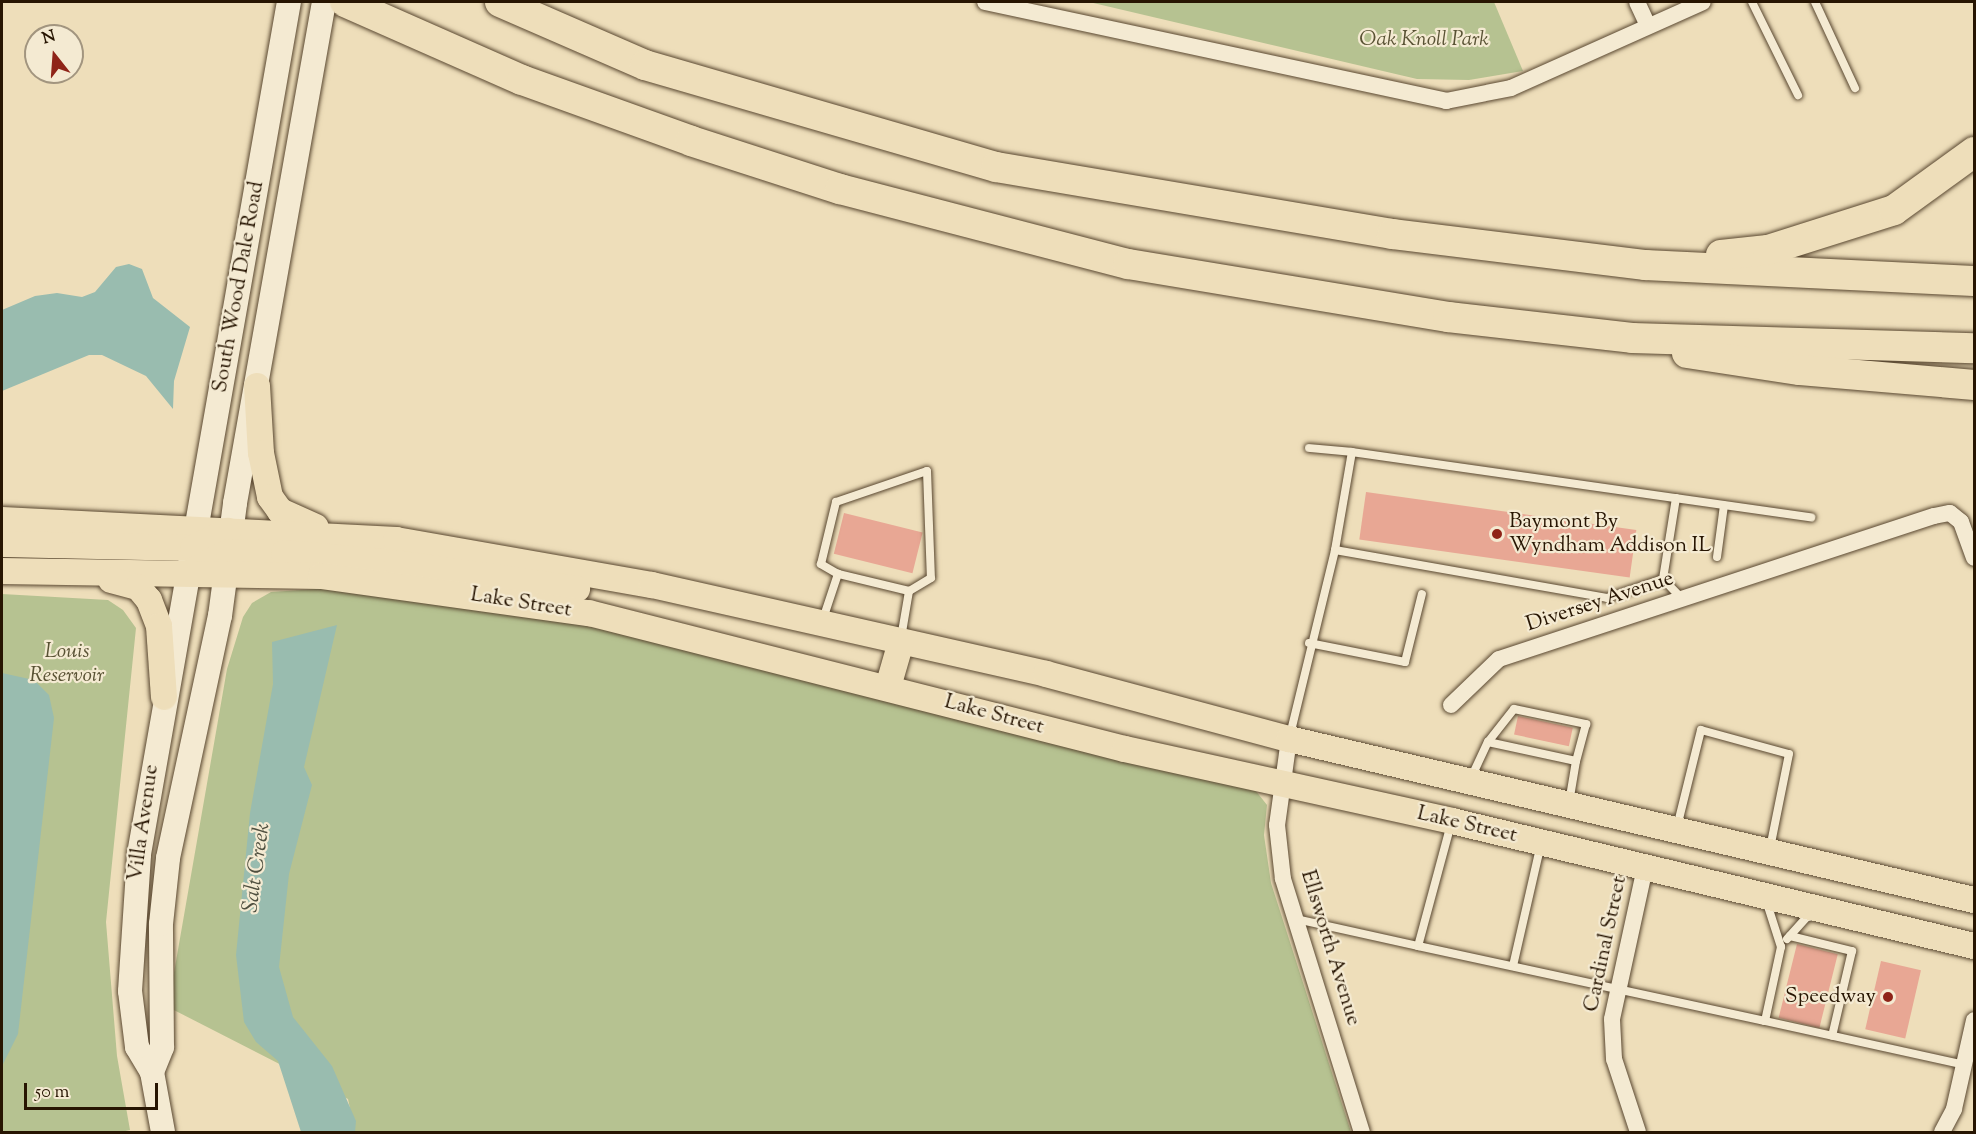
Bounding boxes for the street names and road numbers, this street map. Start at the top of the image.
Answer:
street label: South Wood Dale Road [208,179,270,395]
street label: Diversey Avenue [1523,566,1677,638]
street label: Lake Street [469,583,573,623]
street label: Lake Street [942,690,1046,740]
street label: Villa Avenue [123,763,165,883]
street label: Lake Street [1415,801,1519,849]
street label: Ellsworth Avenue [1294,867,1366,1029]
street label: Cardinal Street [1579,874,1633,1014]

